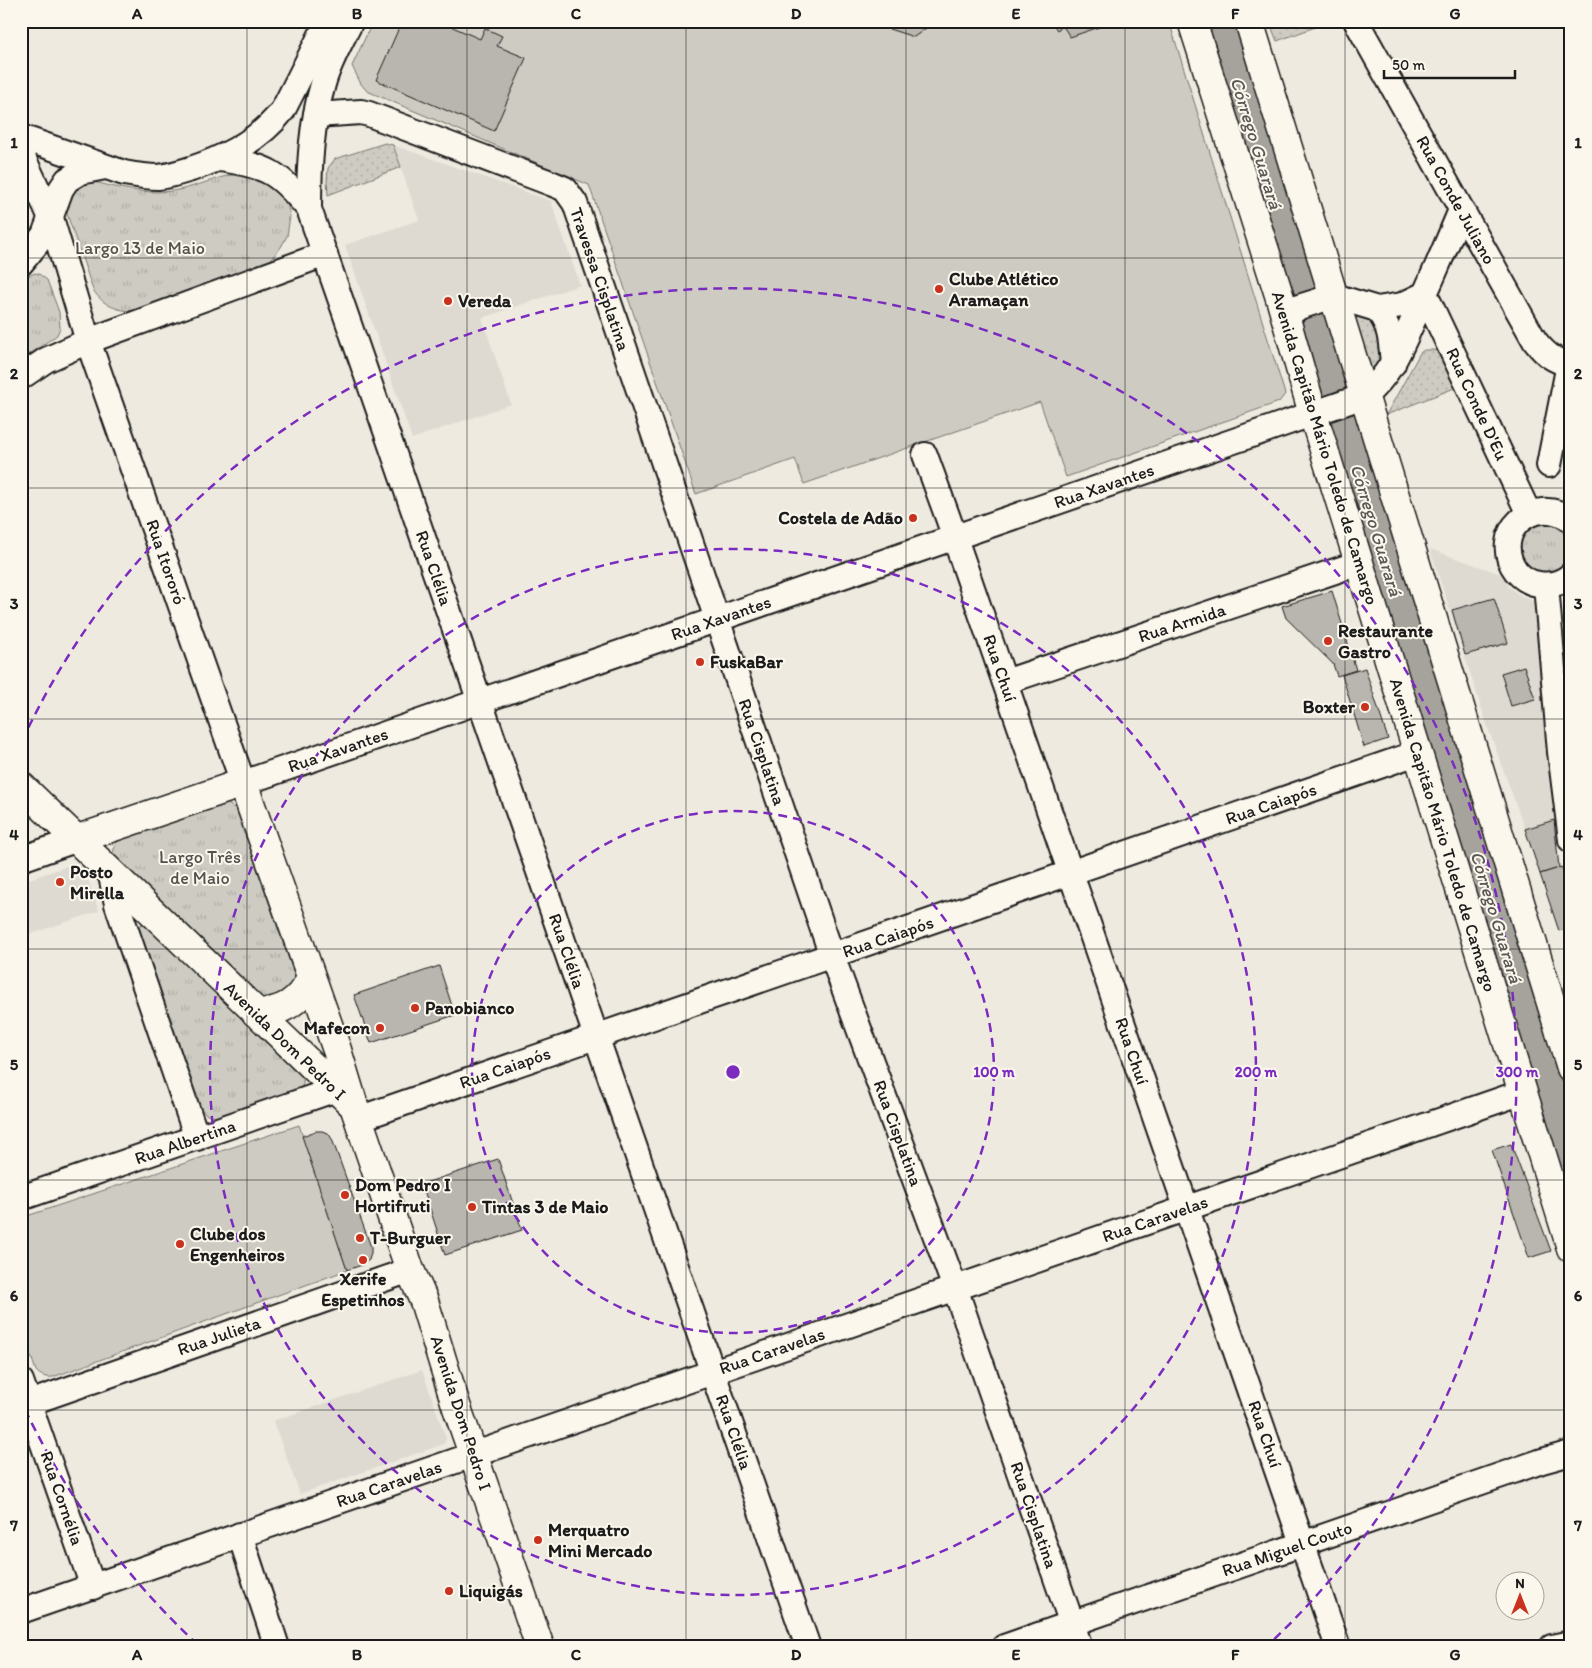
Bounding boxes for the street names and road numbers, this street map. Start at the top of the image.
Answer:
street label: Rua Conde Juliano [1411,132,1501,268]
street label: Travessa Cisplatina [565,204,635,354]
street label: Avenida Capitão Mário Toledo de Camargo [1267,289,1383,607]
street label: Rua Conde D'Eu [1441,344,1513,464]
street label: Rua Xavantes [1051,459,1157,513]
street label: Rua Itororó [141,516,191,608]
street label: Rua Clélia [411,528,457,609]
street label: Rua Xavantes [668,591,774,645]
street label: Rua Armida [1135,598,1229,647]
street label: Rua Chuí [978,632,1022,705]
street label: Avenida Capitão Mário Toledo de Camargo [1385,676,1501,994]
street label: Rua Cisplatina [733,696,791,809]
street label: Rua Xavantes [285,723,391,777]
street label: Rua Caiapós [1223,778,1319,830]
street label: Rua Clélia [544,911,590,992]
street label: Rua Caiapós [840,911,936,963]
street label: Avenida Dom Pedro I [219,977,351,1105]
street label: Rua Chuí [1110,1015,1154,1088]
street label: Rua Caiapós [457,1042,553,1094]
street label: Rua Cisplatina [869,1077,928,1190]
street label: Rua Albertina [132,1114,239,1170]
street label: Rua Caravelas [1099,1191,1211,1247]
street label: Rua Julieta [175,1311,264,1360]
street label: Rua Caravelas [716,1323,828,1379]
street label: Avenida Dom Pedro I [426,1333,496,1493]
street label: Rua Clélia [711,1392,757,1473]
street label: Rua Chuí [1243,1398,1287,1471]
street label: Rua Cornélia [36,1448,88,1548]
street label: Rua Caravelas [333,1456,445,1512]
street label: Rua Cisplatina [1005,1459,1063,1572]
street label: Rua Miguel Couto [1219,1516,1355,1582]

